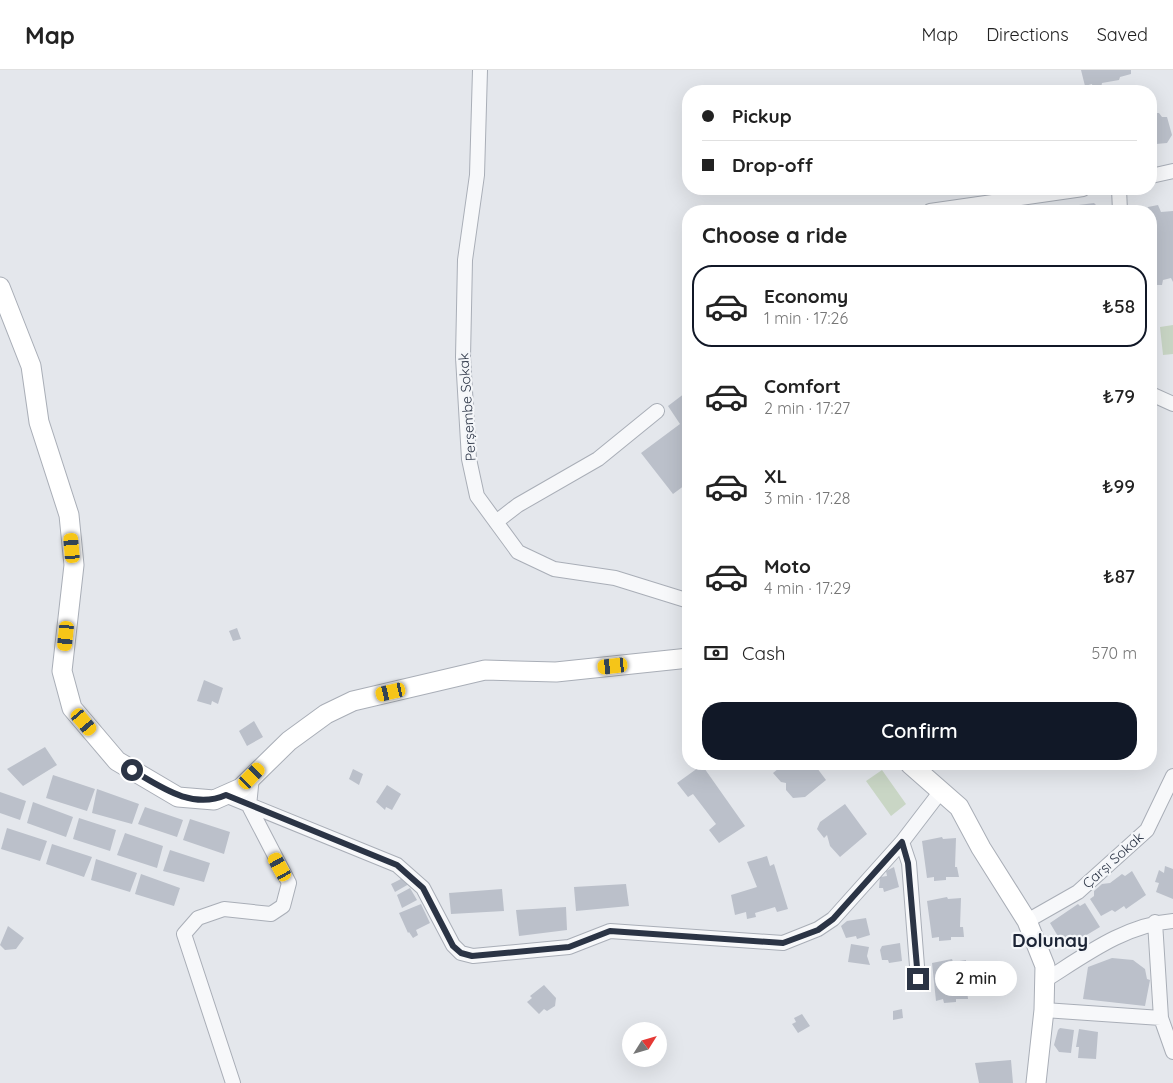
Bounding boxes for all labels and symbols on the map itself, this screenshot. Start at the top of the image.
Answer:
street label: Perşembe Sokak [454,352,480,462]
car [63,532,80,564]
car [56,620,75,652]
car [597,657,628,675]
car [374,681,407,703]
car [68,706,99,738]
route start [121,759,143,781]
car [236,760,267,792]
street label: Çarşı Sokak [1079,828,1147,892]
car [266,850,293,884]
district label: Dolunay [1012,928,1088,952]
callout: 2 min [936,962,1018,996]
route end [907,968,929,990]
north arrow [622,1022,668,1068]

